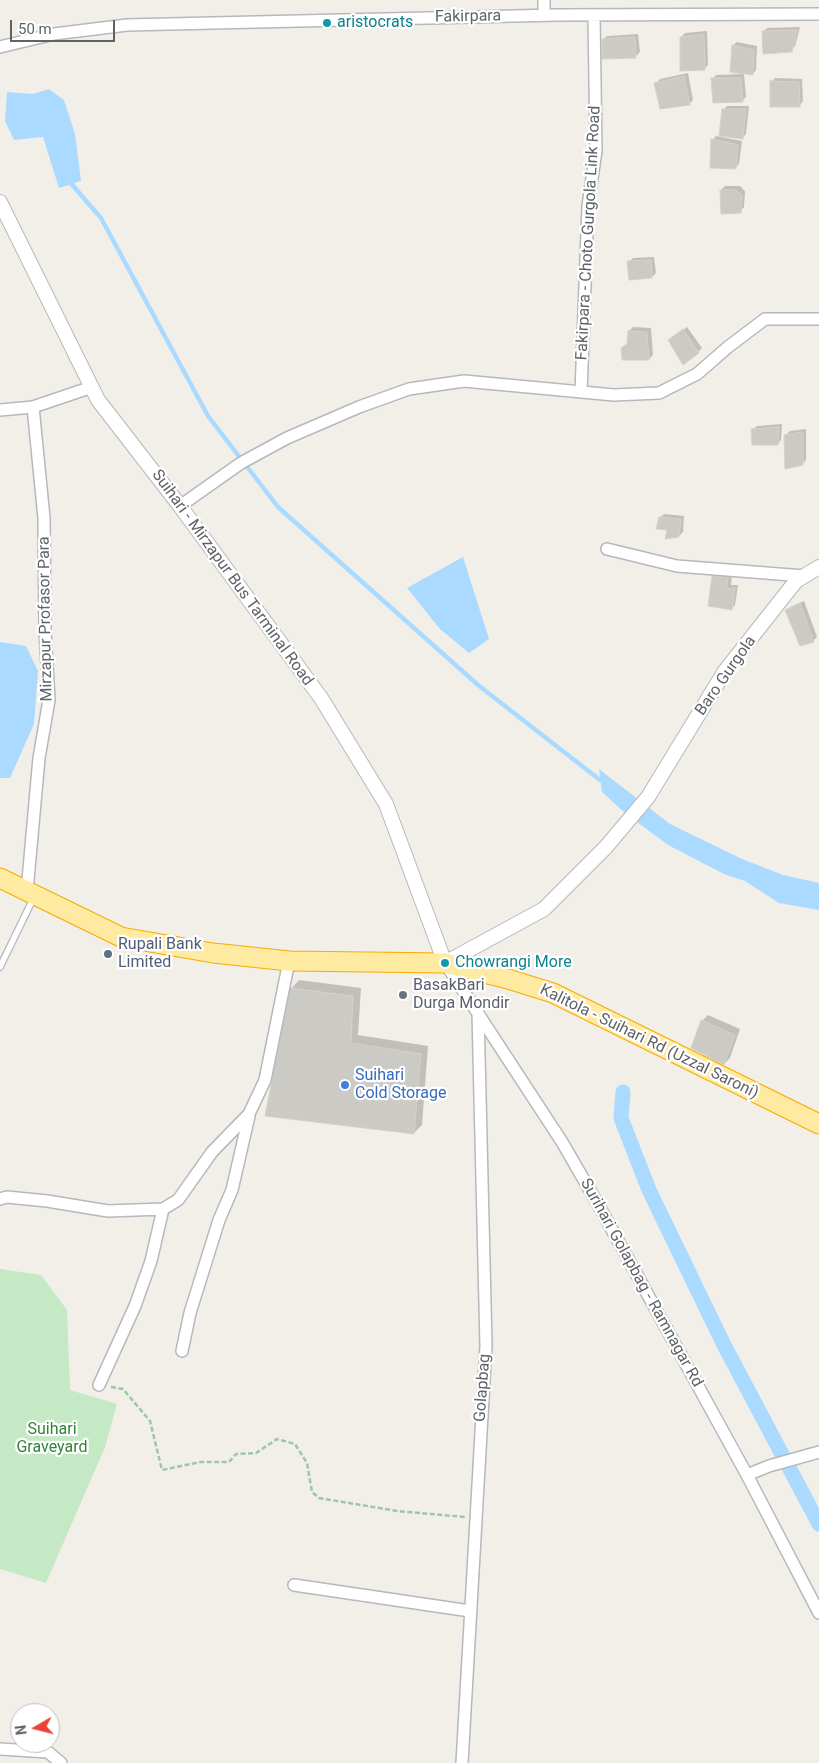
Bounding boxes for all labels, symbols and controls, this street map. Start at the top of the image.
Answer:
street label: Fakirpara [435,7,501,27]
scale bar [12,10,118,42]
place label: aristocrats [337,13,413,33]
marker: aristocrats [321,17,333,29]
text: 50 m [18,20,52,38]
street label: Fakirpara - Choto Gurgola Link Road [573,105,605,361]
street label: Suihari - Mirzapur Bus Tarminal Road [147,466,317,690]
street label: Mirzapur Profasor Para [35,536,57,702]
street label: Baro Gurgola [692,633,760,719]
place label: Rupali Bank Limited [118,935,202,973]
marker: Rupali Bank Limited [102,948,114,960]
place label: Chowrangi More [455,953,572,973]
marker: Chowrangi More [439,957,451,969]
place label: BasakBari Durga Mondir [413,976,510,1014]
street label: Kalitola - Suihari Rd (Uzzal Saroni) [537,981,761,1103]
marker: BasakBari Durga Mondir [397,989,409,1001]
place label: Suihari Cold Storage [355,1066,446,1104]
marker: Suihari Cold Storage [339,1079,351,1091]
street label: Surihari Golapbag - Ramnagar Rd [576,1176,706,1390]
street label: Golapbag [471,1353,495,1423]
park label: Suihari Graveyard [16,1420,88,1458]
north arrow [10,1703,60,1753]
text: N [13,1724,30,1736]

